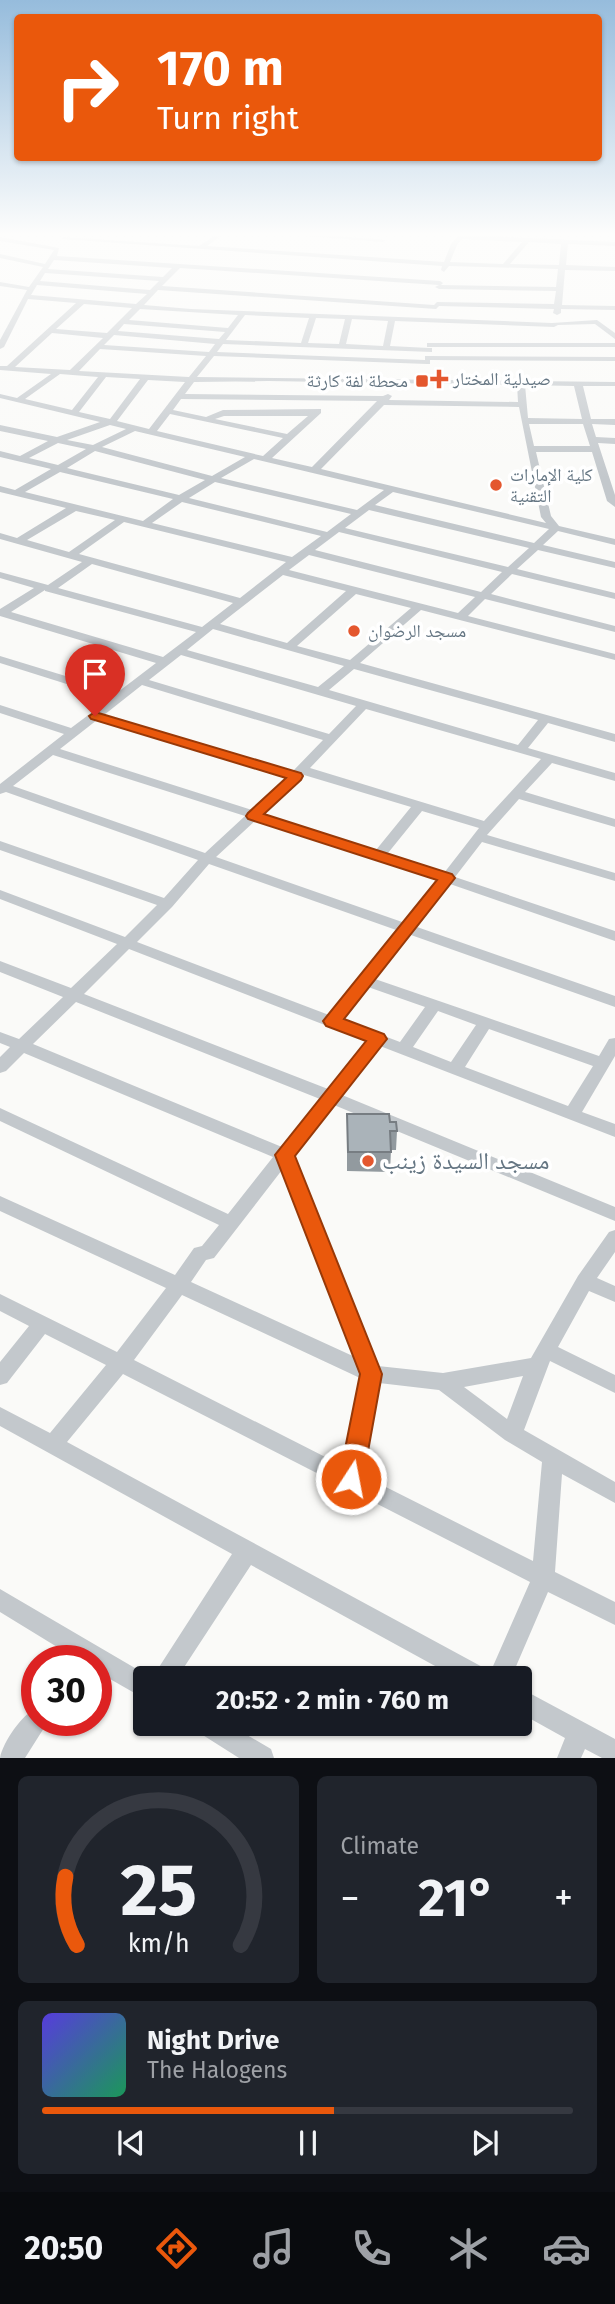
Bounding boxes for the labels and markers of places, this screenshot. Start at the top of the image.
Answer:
place label: صيدلية المختار [452,368,551,390]
place label: محطة لفة كارثة [307,370,408,392]
marker: صيدلية المختار [431,371,447,387]
marker: محطة لفة كارثة [414,373,430,389]
place label: كلية الإمارات التقنية [510,464,593,507]
marker: كلية الإمارات التقنية [488,477,504,493]
place label: مسجد الرضوان [368,620,466,642]
marker: مسجد الرضوان [346,623,362,639]
pin [65,644,125,716]
place label: مسجد السيدة زينب [382,1147,550,1175]
marker: مسجد السيدة زينب [360,1153,376,1169]

